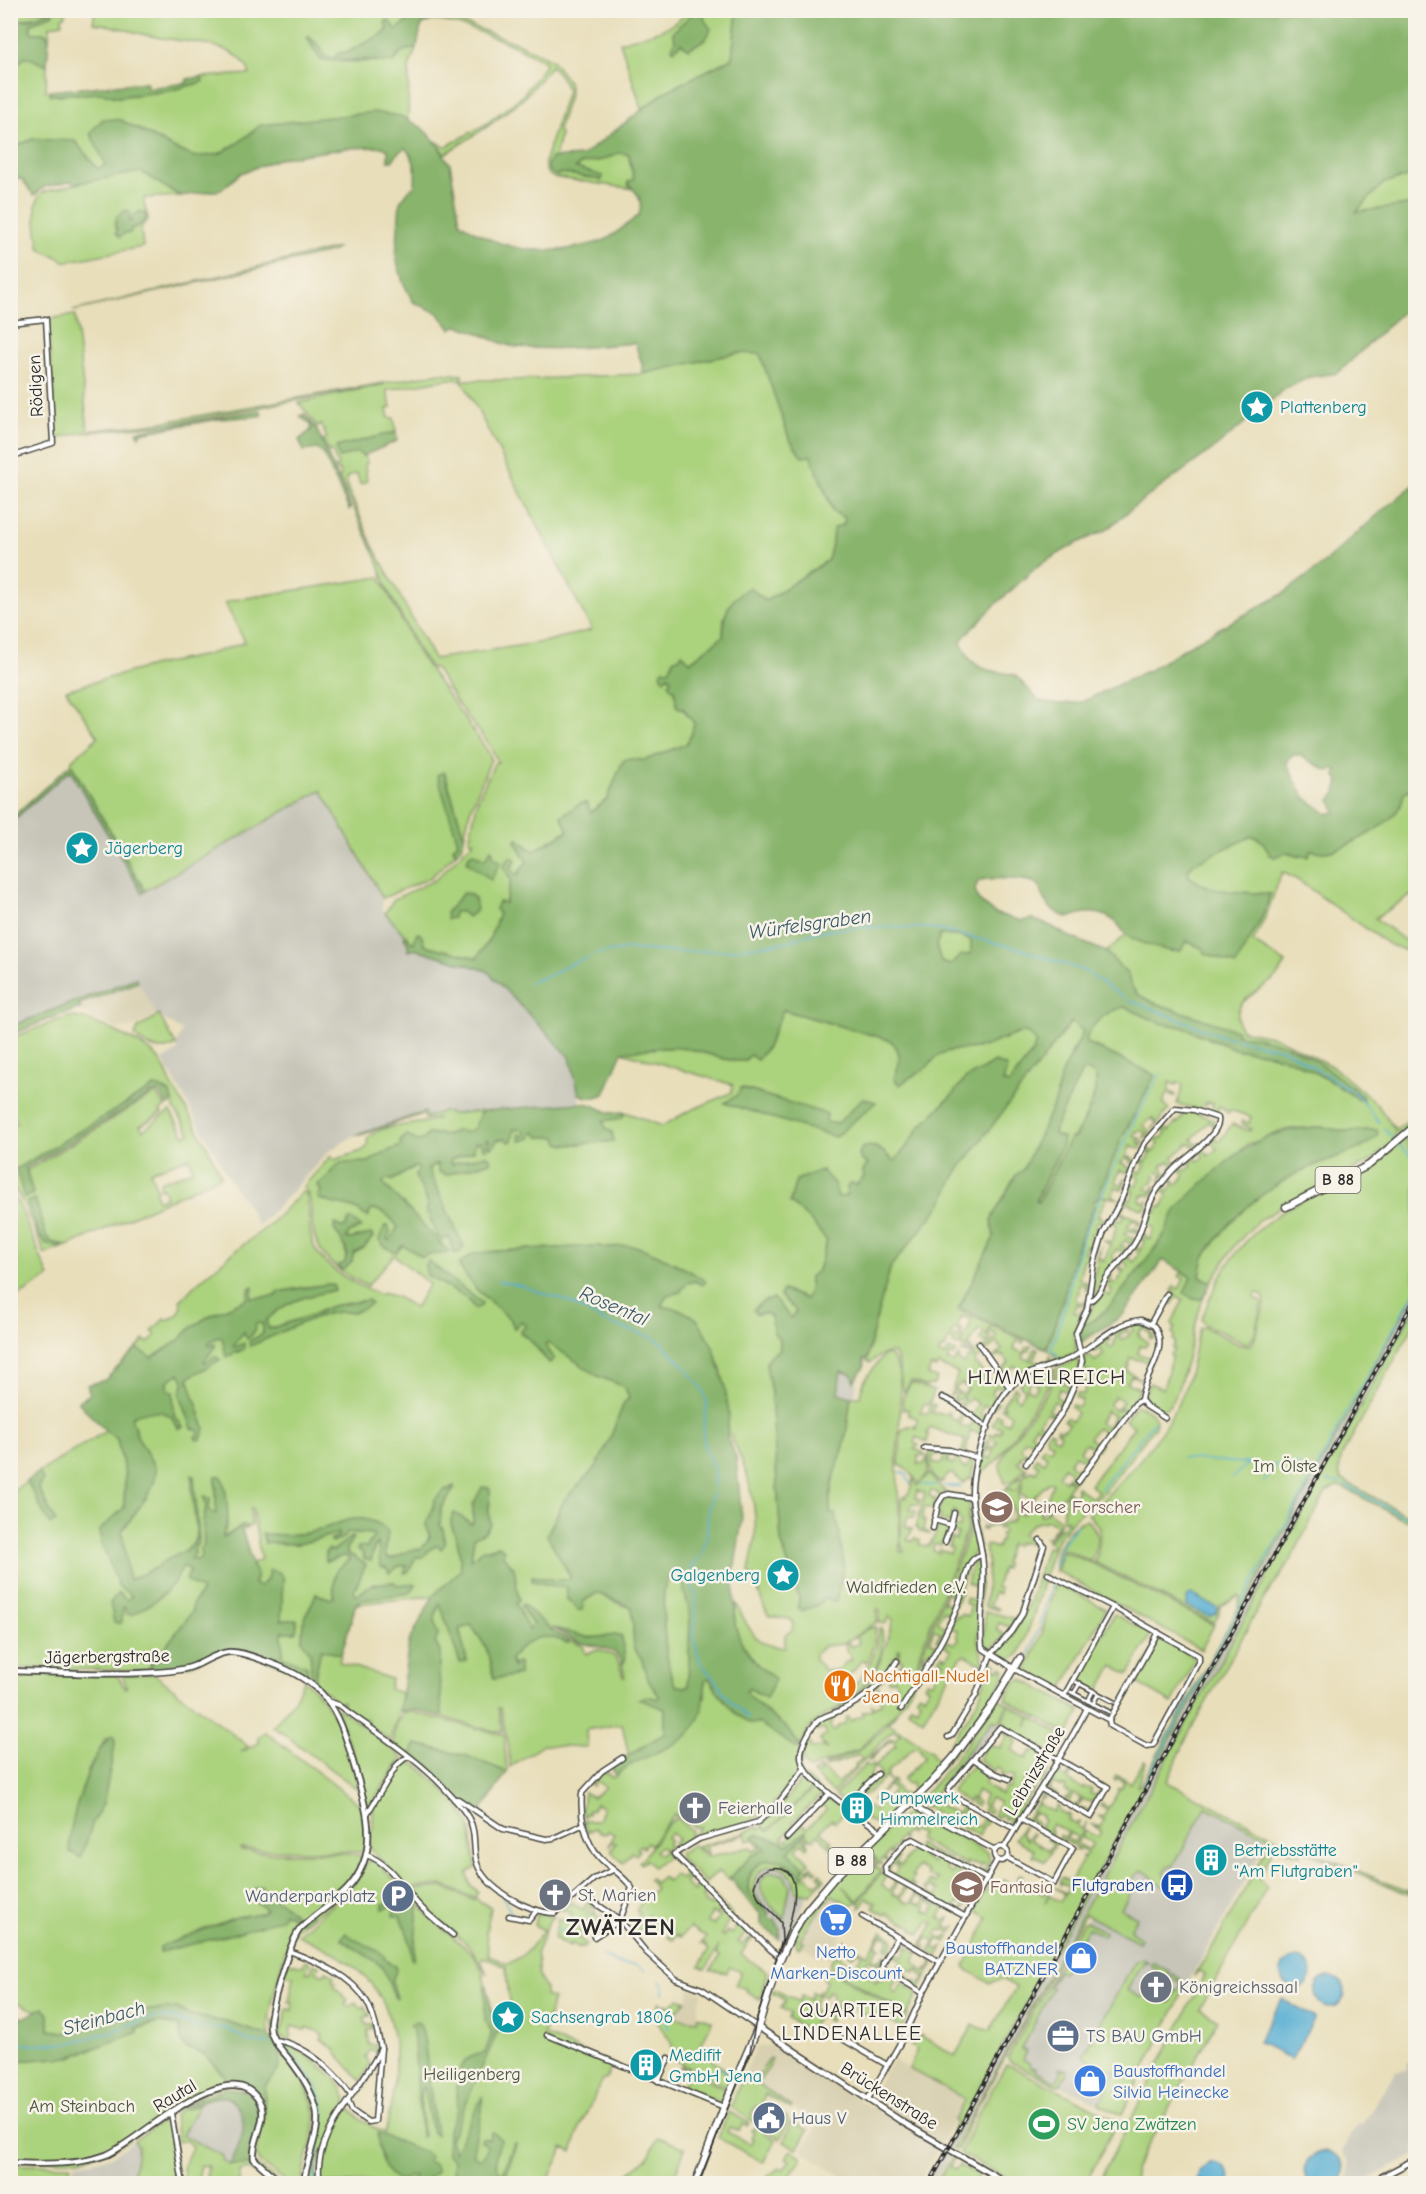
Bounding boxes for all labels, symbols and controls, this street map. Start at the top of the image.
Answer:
street label: Rödigen [24,354,48,418]
place icon: Plattenberg [1239,389,1275,425]
place label: Plattenberg [1280,397,1367,418]
place icon: Jägerberg [64,830,100,866]
place label: Jägerberg [105,838,183,859]
water label: Würfelsgraben [747,904,873,944]
road number: B 88 [1316,1167,1360,1193]
water label: Rosental [576,1281,652,1331]
district label: HIMMELREICH [967,1365,1127,1389]
park label: Im Ölste [1253,1456,1317,1477]
school or university icon: Kleine Forscher [979,1489,1015,1525]
place label: Kleine Forscher [1020,1497,1141,1518]
place icon: Galgenberg [765,1557,801,1593]
place label: Galgenberg [671,1565,760,1586]
park label: Waldfrieden e.V. [846,1577,966,1598]
street label: Jägerbergstraße [44,1645,170,1669]
place label: Nachtigall-Nudel Jena [863,1666,989,1708]
restaurant icon: Nachtigall-Nudel Jena [822,1668,858,1704]
street label: Leibnizstraße [1000,1723,1070,1819]
place label: Pumpwerk Himmelreich [880,1788,978,1830]
church icon: Feierhalle [677,1790,713,1826]
building icon: Pumpwerk Himmelreich [839,1790,875,1826]
place label: Feierhalle [718,1798,792,1819]
place label: Betriebsstätte "Am Flutgraben" [1234,1840,1358,1882]
building icon: Betriebsstätte "Am Flutgraben" [1193,1842,1229,1878]
road number: B 88 [828,1848,874,1874]
bus stop icon: Flutgraben [1159,1867,1195,1903]
school or university icon: Fantasia [949,1869,985,1905]
place label: Flutgraben [1072,1875,1154,1896]
church icon: St. Marien [537,1877,573,1913]
place label: Fantasia [990,1877,1053,1898]
parking icon: Wanderparkplatz [380,1878,416,1914]
place label: St. Marien [578,1885,656,1906]
place label: Wanderparkplatz [245,1886,375,1907]
supermarket icon: Netto Marken-Discount [818,1902,854,1938]
district label: ZWÄTZEN [566,1913,676,1941]
place label: Baustoffhandel BATZNER [945,1938,1058,1980]
shop icon: Baustoffhandel BATZNER [1063,1940,1099,1976]
place label: Netto Marken-Discount [770,1942,903,1984]
church icon: Königreichssaal [1138,1969,1174,2005]
place label: Königreichssaal [1179,1977,1298,1998]
water label: Steinbach [60,1996,148,2040]
place icon: Sachsengrab 1806 [490,1999,526,2035]
district label: QUARTIER LINDENALLEE [781,1999,923,2045]
place label: Sachsengrab 1806 [531,2007,673,2028]
office icon: TS BAU GmbH [1045,2018,1081,2054]
place label: TS BAU GmbH [1086,2026,1202,2047]
place label: Medifit GmbH Jena [669,2045,762,2087]
building icon: Medifit GmbH Jena [628,2047,664,2083]
street label: Brückenstraße [836,2058,942,2134]
place label: Baustoffhandel Silvia Heinecke [1113,2061,1229,2103]
shop icon: Baustoffhandel Silvia Heinecke [1072,2063,1108,2099]
park label: Heiligenberg [423,2064,521,2085]
street label: Rautal [150,2075,200,2117]
park label: Am Steinbach [29,2096,135,2117]
public building icon: Haus V [751,2100,787,2136]
sports icon: SV Jena Zwätzen [1026,2106,1062,2142]
place label: Haus V [792,2108,847,2129]
place label: SV Jena Zwätzen [1067,2114,1197,2135]

